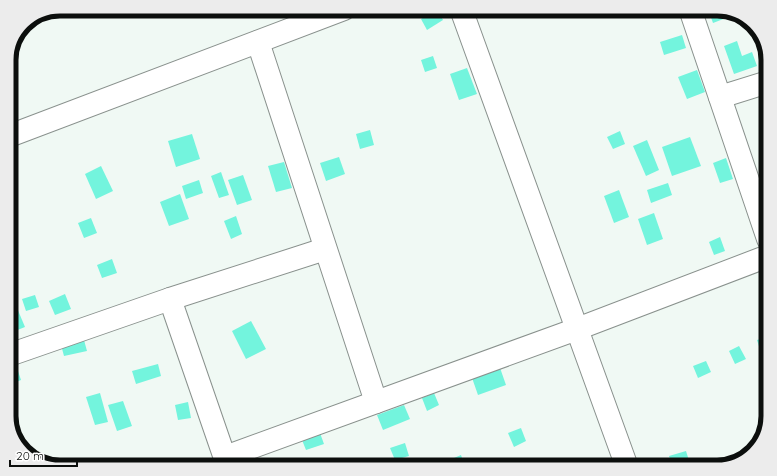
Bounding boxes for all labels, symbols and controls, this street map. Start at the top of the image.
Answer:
scale bar [10,442,77,468]
text: 20 m [16,448,44,463]

